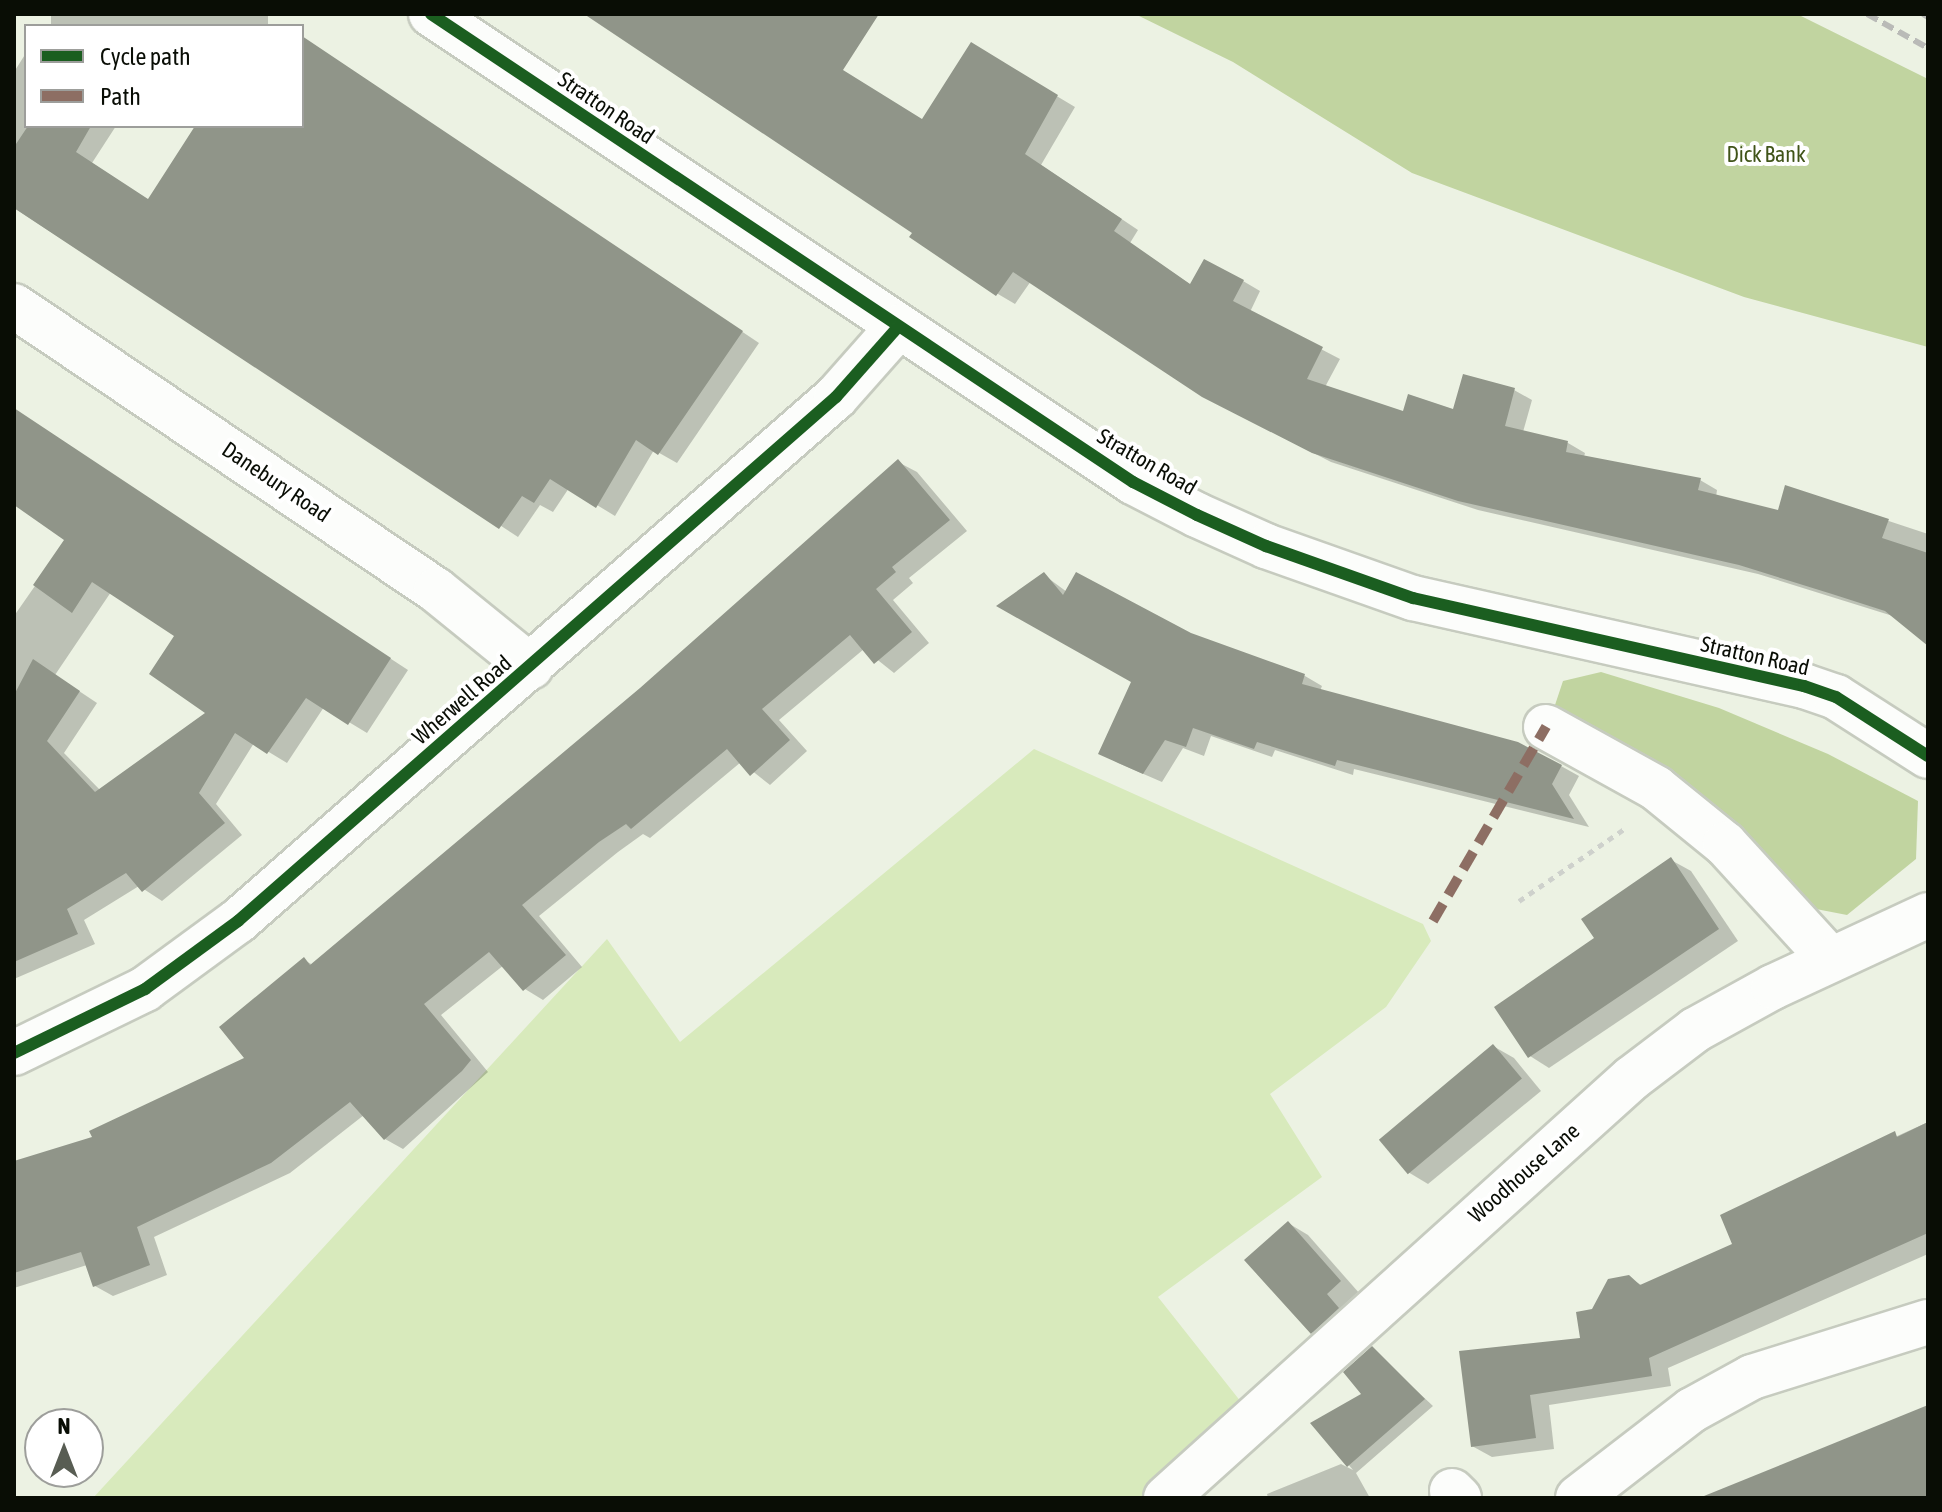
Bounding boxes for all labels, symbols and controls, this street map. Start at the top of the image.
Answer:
legend [24,24,304,128]
text: Cycle path [100,43,191,70]
street label: Stratton Road [553,66,659,150]
text: Path [100,83,141,110]
park label: Dick Bank [1726,142,1806,168]
street label: Stratton Road [1093,423,1201,501]
street label: Danebury Road [217,436,335,528]
street label: Stratton Road [1698,631,1812,681]
street label: Wherwell Road [407,650,517,750]
street label: Woodhouse Lane [1463,1118,1585,1228]
north arrow [24,1408,104,1488]
text: N [58,1413,70,1439]

